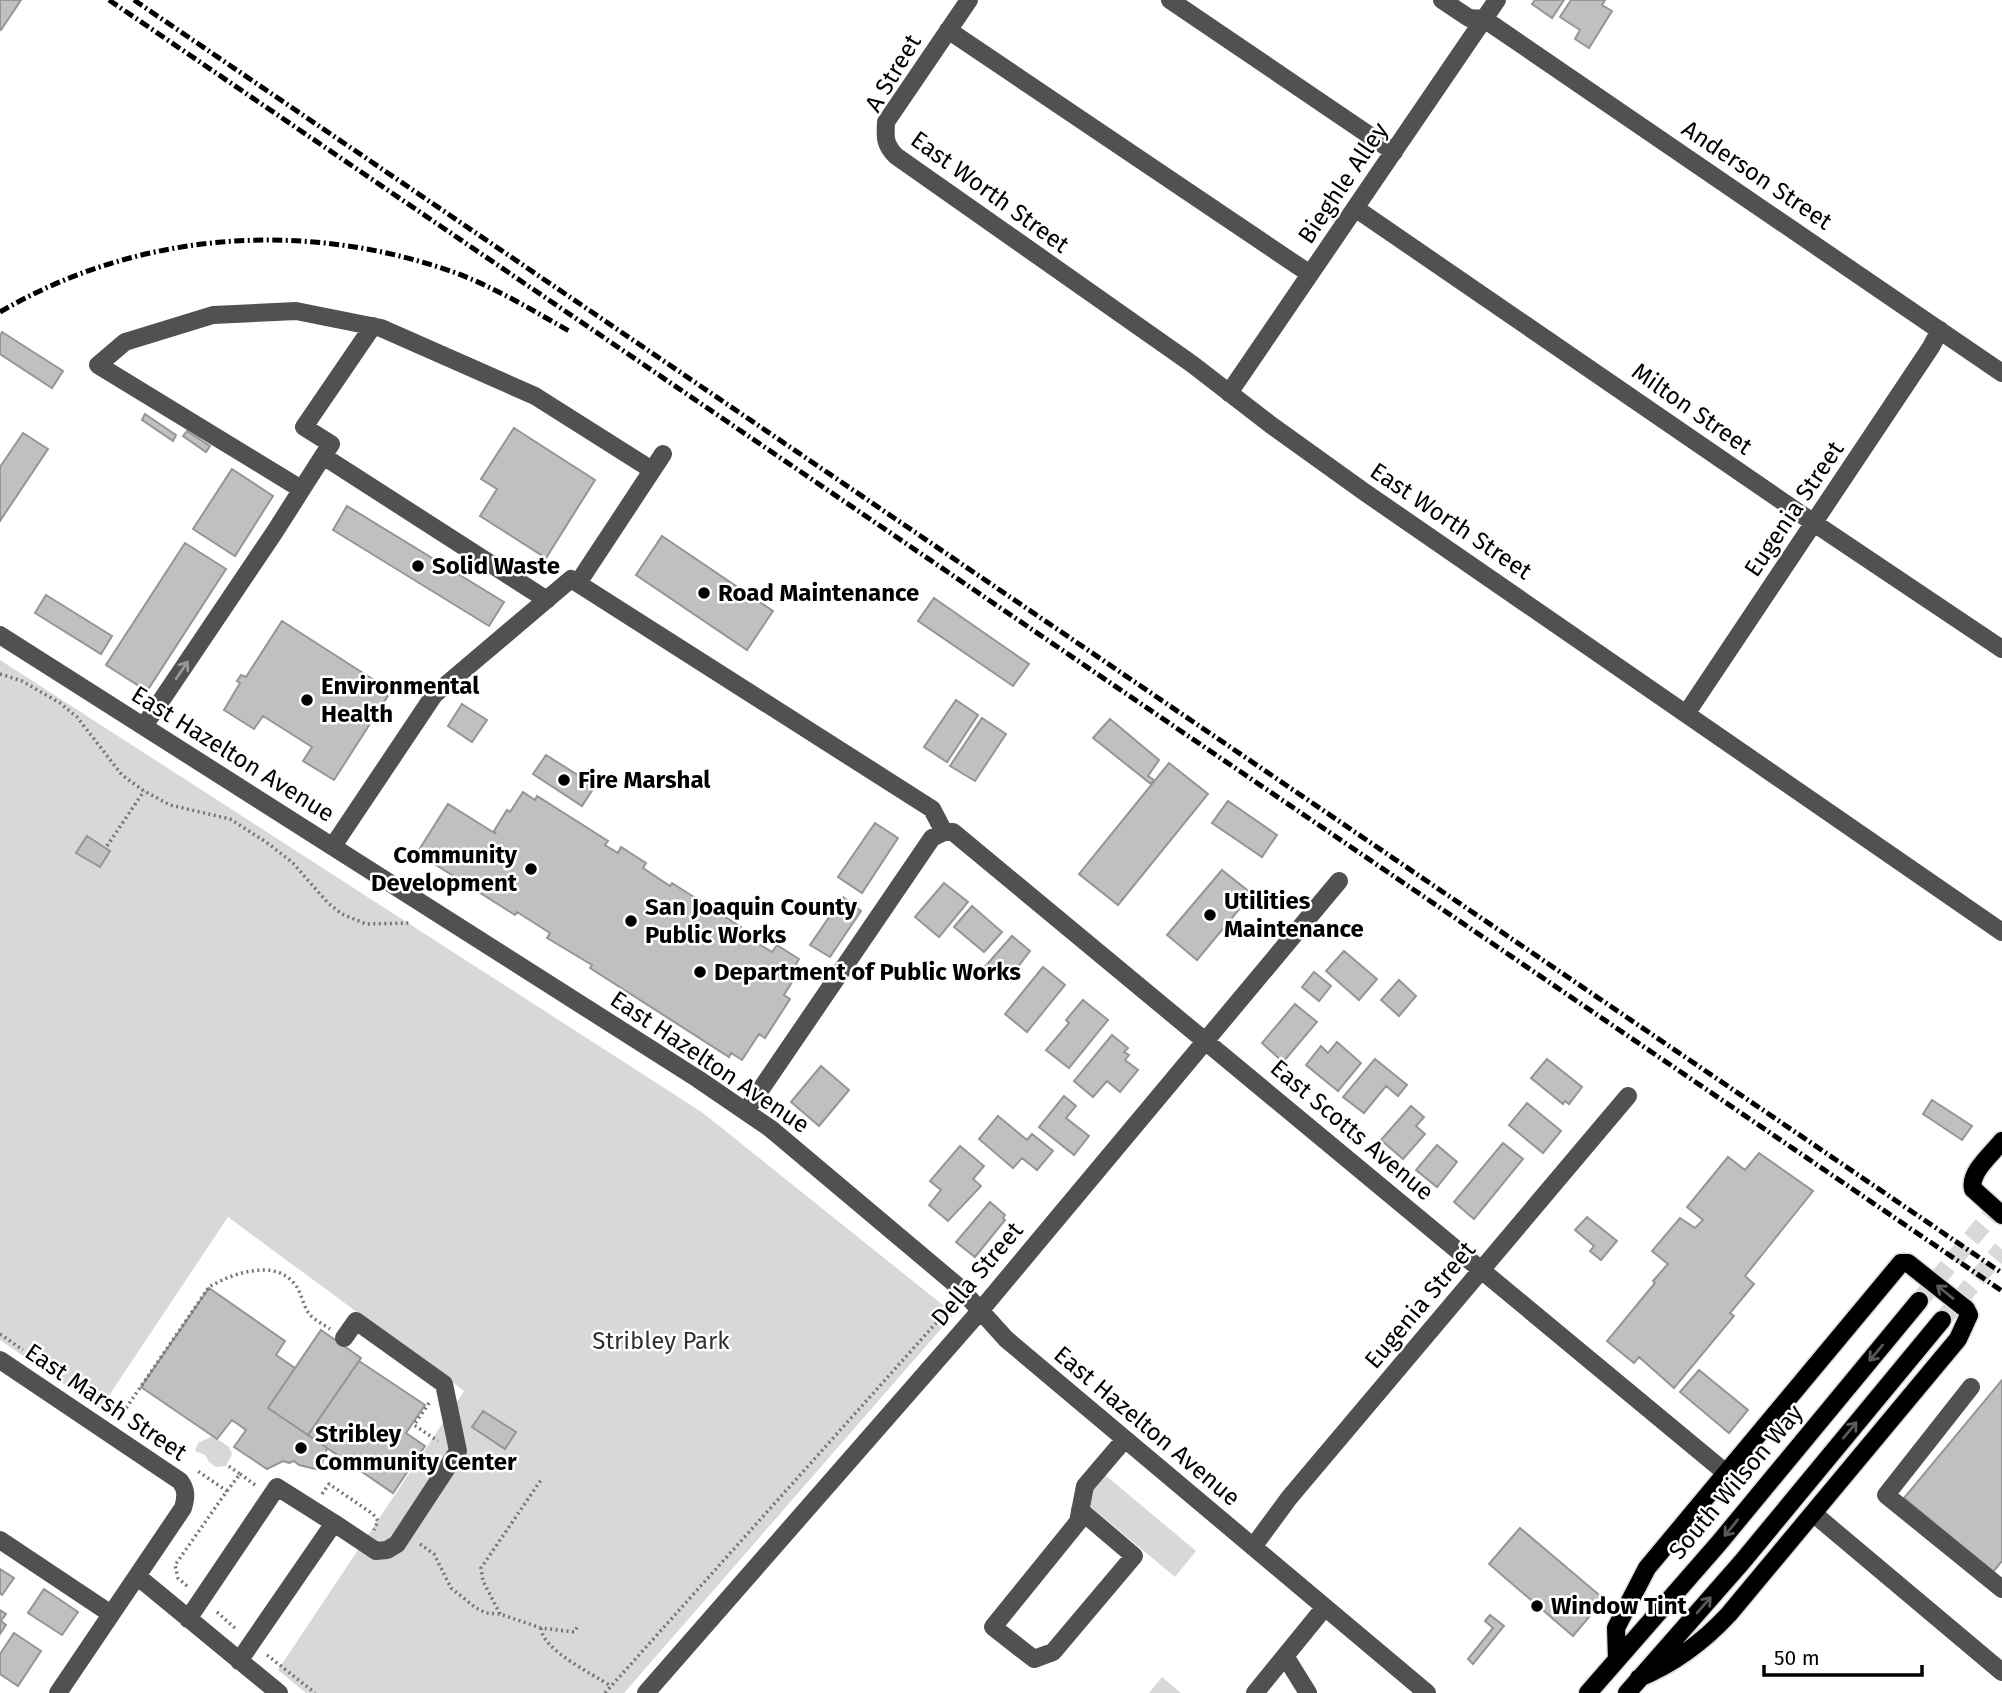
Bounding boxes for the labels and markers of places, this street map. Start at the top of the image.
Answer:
place label: Solid Waste [432,552,560,580]
marker: Solid Waste [410,558,426,574]
place label: Road Maintenance [718,579,919,607]
marker: Road Maintenance [696,585,712,601]
place label: Environmental Health [321,672,480,728]
marker: Environmental Health [299,692,315,708]
place label: Fire Marshal [578,766,711,794]
marker: Fire Marshal [556,772,572,788]
place label: Community Development [371,841,518,897]
marker: Community Development [523,861,539,877]
place label: Utilities Maintenance [1224,887,1364,943]
place label: San Joaquin County Public Works [645,893,857,949]
marker: Utilities Maintenance [1202,907,1218,923]
marker: San Joaquin County Public Works [623,913,639,929]
place label: Department of Public Works [714,958,1021,986]
marker: Department of Public Works [692,964,708,980]
place label: Stribley Community Center [315,1420,517,1476]
marker: Stribley Community Center [293,1440,309,1456]
place label: Window Tint [1551,1592,1688,1620]
marker: Window Tint [1529,1598,1545,1614]

